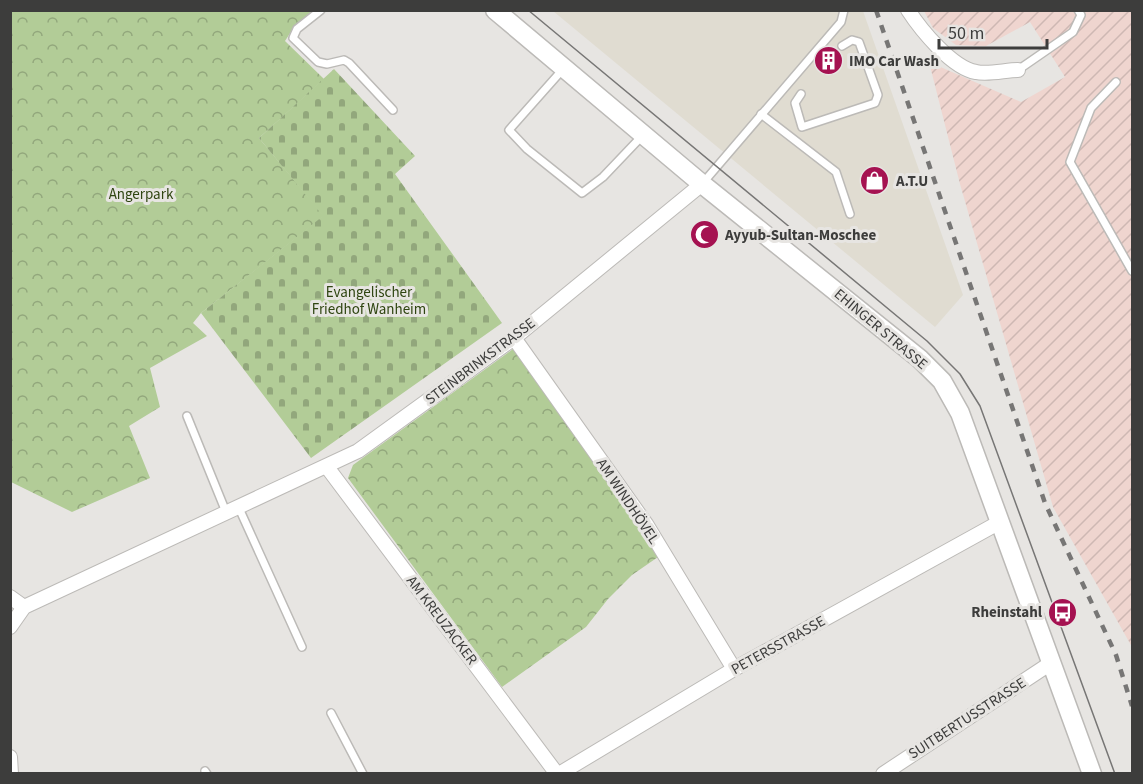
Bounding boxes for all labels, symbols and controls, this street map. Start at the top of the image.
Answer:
scale bar [939,12,1047,50]
text: 50 m [948,21,984,46]
building icon: IMO Car Wash [812,45,844,77]
place label: IMO Car Wash [849,51,939,72]
shop icon: A.T.U [859,165,891,197]
place label: A.T.U [895,171,928,192]
park label: Angerpark [109,184,174,205]
mosque icon: Ayyub-Sultan-Moschee [688,219,720,251]
place label: Ayyub-Sultan-Moschee [724,225,876,246]
park label: Evangelischer Friedhof Wanheim [312,282,426,320]
street label: EHINGER STRASSE [829,284,932,375]
street label: STEINBRINKSTRASSE [421,313,540,410]
street label: AM WINDHÖVEL [591,454,664,548]
street label: AM KREUZACKER [401,571,482,670]
bus stop icon: Rheinstahl [1047,596,1079,628]
place label: Rheinstahl [971,602,1043,623]
street label: PETERSSTRASSE [727,611,829,680]
street label: SUITBERTUSSTRASSE [904,672,1030,764]

